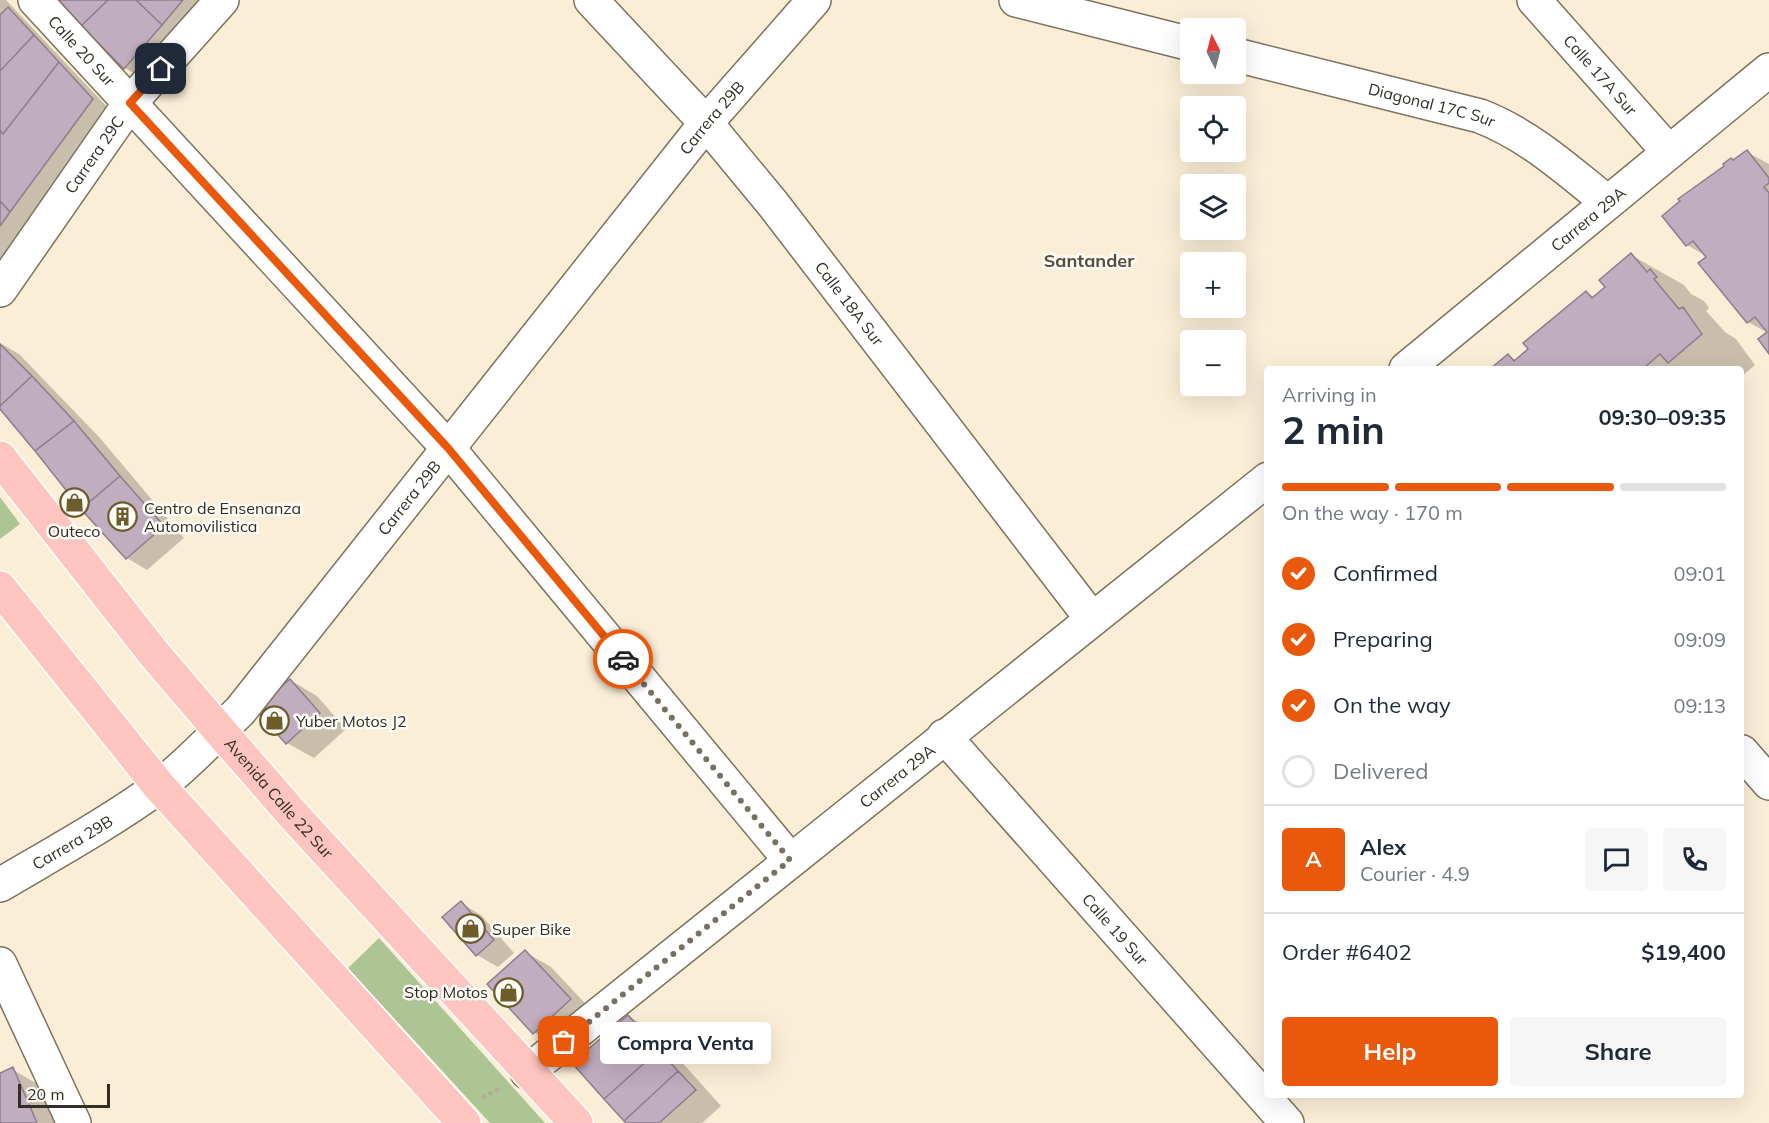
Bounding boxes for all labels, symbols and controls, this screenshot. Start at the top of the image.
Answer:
street label: Calle 20 Sur [44,11,119,90]
north arrow [1180,18,1246,84]
map controls [1180,18,1246,396]
street label: Calle 17A Sur [1559,30,1642,119]
pin [135,43,186,94]
icon: home [144,52,177,85]
street label: Carrera 29B [675,77,748,158]
street label: Diagonal 17C Sur [1366,78,1499,131]
button: locate [1180,96,1246,162]
street label: Carrera 29C [60,112,128,197]
button: layers [1180,174,1246,240]
street label: Carrera 29A [1547,182,1630,256]
district label: Santander [1044,249,1135,272]
button: + [1180,252,1246,318]
street label: Calle 18A Sur [811,257,888,350]
button: − [1180,330,1246,396]
text: Arriving in [1282,382,1377,407]
text: 09:30–09:35 [1598,403,1726,431]
text: 2 min [1282,405,1385,454]
street label: Carrera 29B [373,456,445,539]
shop icon: Outeco [58,487,90,519]
place label: Centro de Ensenanza Automovilistica [144,498,301,536]
text: On the way · 170 m [1282,500,1463,525]
building icon: Centro de Ensenanza Automovilistica [107,501,139,533]
place label: Outeco [48,521,100,541]
icon: check [1282,557,1315,590]
text: Confirmed [1333,559,1438,587]
text: 09:01 [1673,561,1726,586]
icon: check [1282,623,1315,656]
text: Preparing [1333,625,1433,653]
text: 09:09 [1673,627,1726,652]
courier [593,629,653,689]
icon: car [607,643,640,676]
icon: check [1282,689,1315,722]
text: On the way [1333,691,1451,719]
text: 09:13 [1673,693,1726,718]
shop icon: Yuber Motos J2 [259,705,291,737]
place label: Yuber Motos J2 [295,711,407,731]
street label: Avenida Calle 22 Sur [220,734,338,863]
street label: Carrera 29A [855,739,939,812]
text: Delivered [1333,757,1428,785]
street label: Carrera 29B [29,811,116,874]
button: chat [1585,828,1648,891]
button: phone [1663,828,1726,891]
text: Alex [1360,833,1406,861]
text: A [1305,845,1322,873]
text: Courier · 4.9 [1360,861,1470,886]
street label: Calle 19 Sur [1078,889,1152,969]
shop icon: Super Bike [455,913,487,945]
place label: Super Bike [492,919,571,939]
text: Order #6402 [1282,938,1412,966]
text: $19,400 [1641,938,1726,966]
shop icon: Stop Motos [493,976,525,1008]
place label: Stop Motos [404,982,488,1002]
pin [538,1016,589,1067]
button: Help [1282,1017,1498,1086]
button: Share [1510,1017,1726,1086]
callout: Compra Venta [600,1021,771,1063]
icon: bag [547,1025,580,1058]
text: Compra Venta [617,1030,754,1055]
scale bar [18,1081,110,1108]
text: 20 m [27,1084,64,1104]

